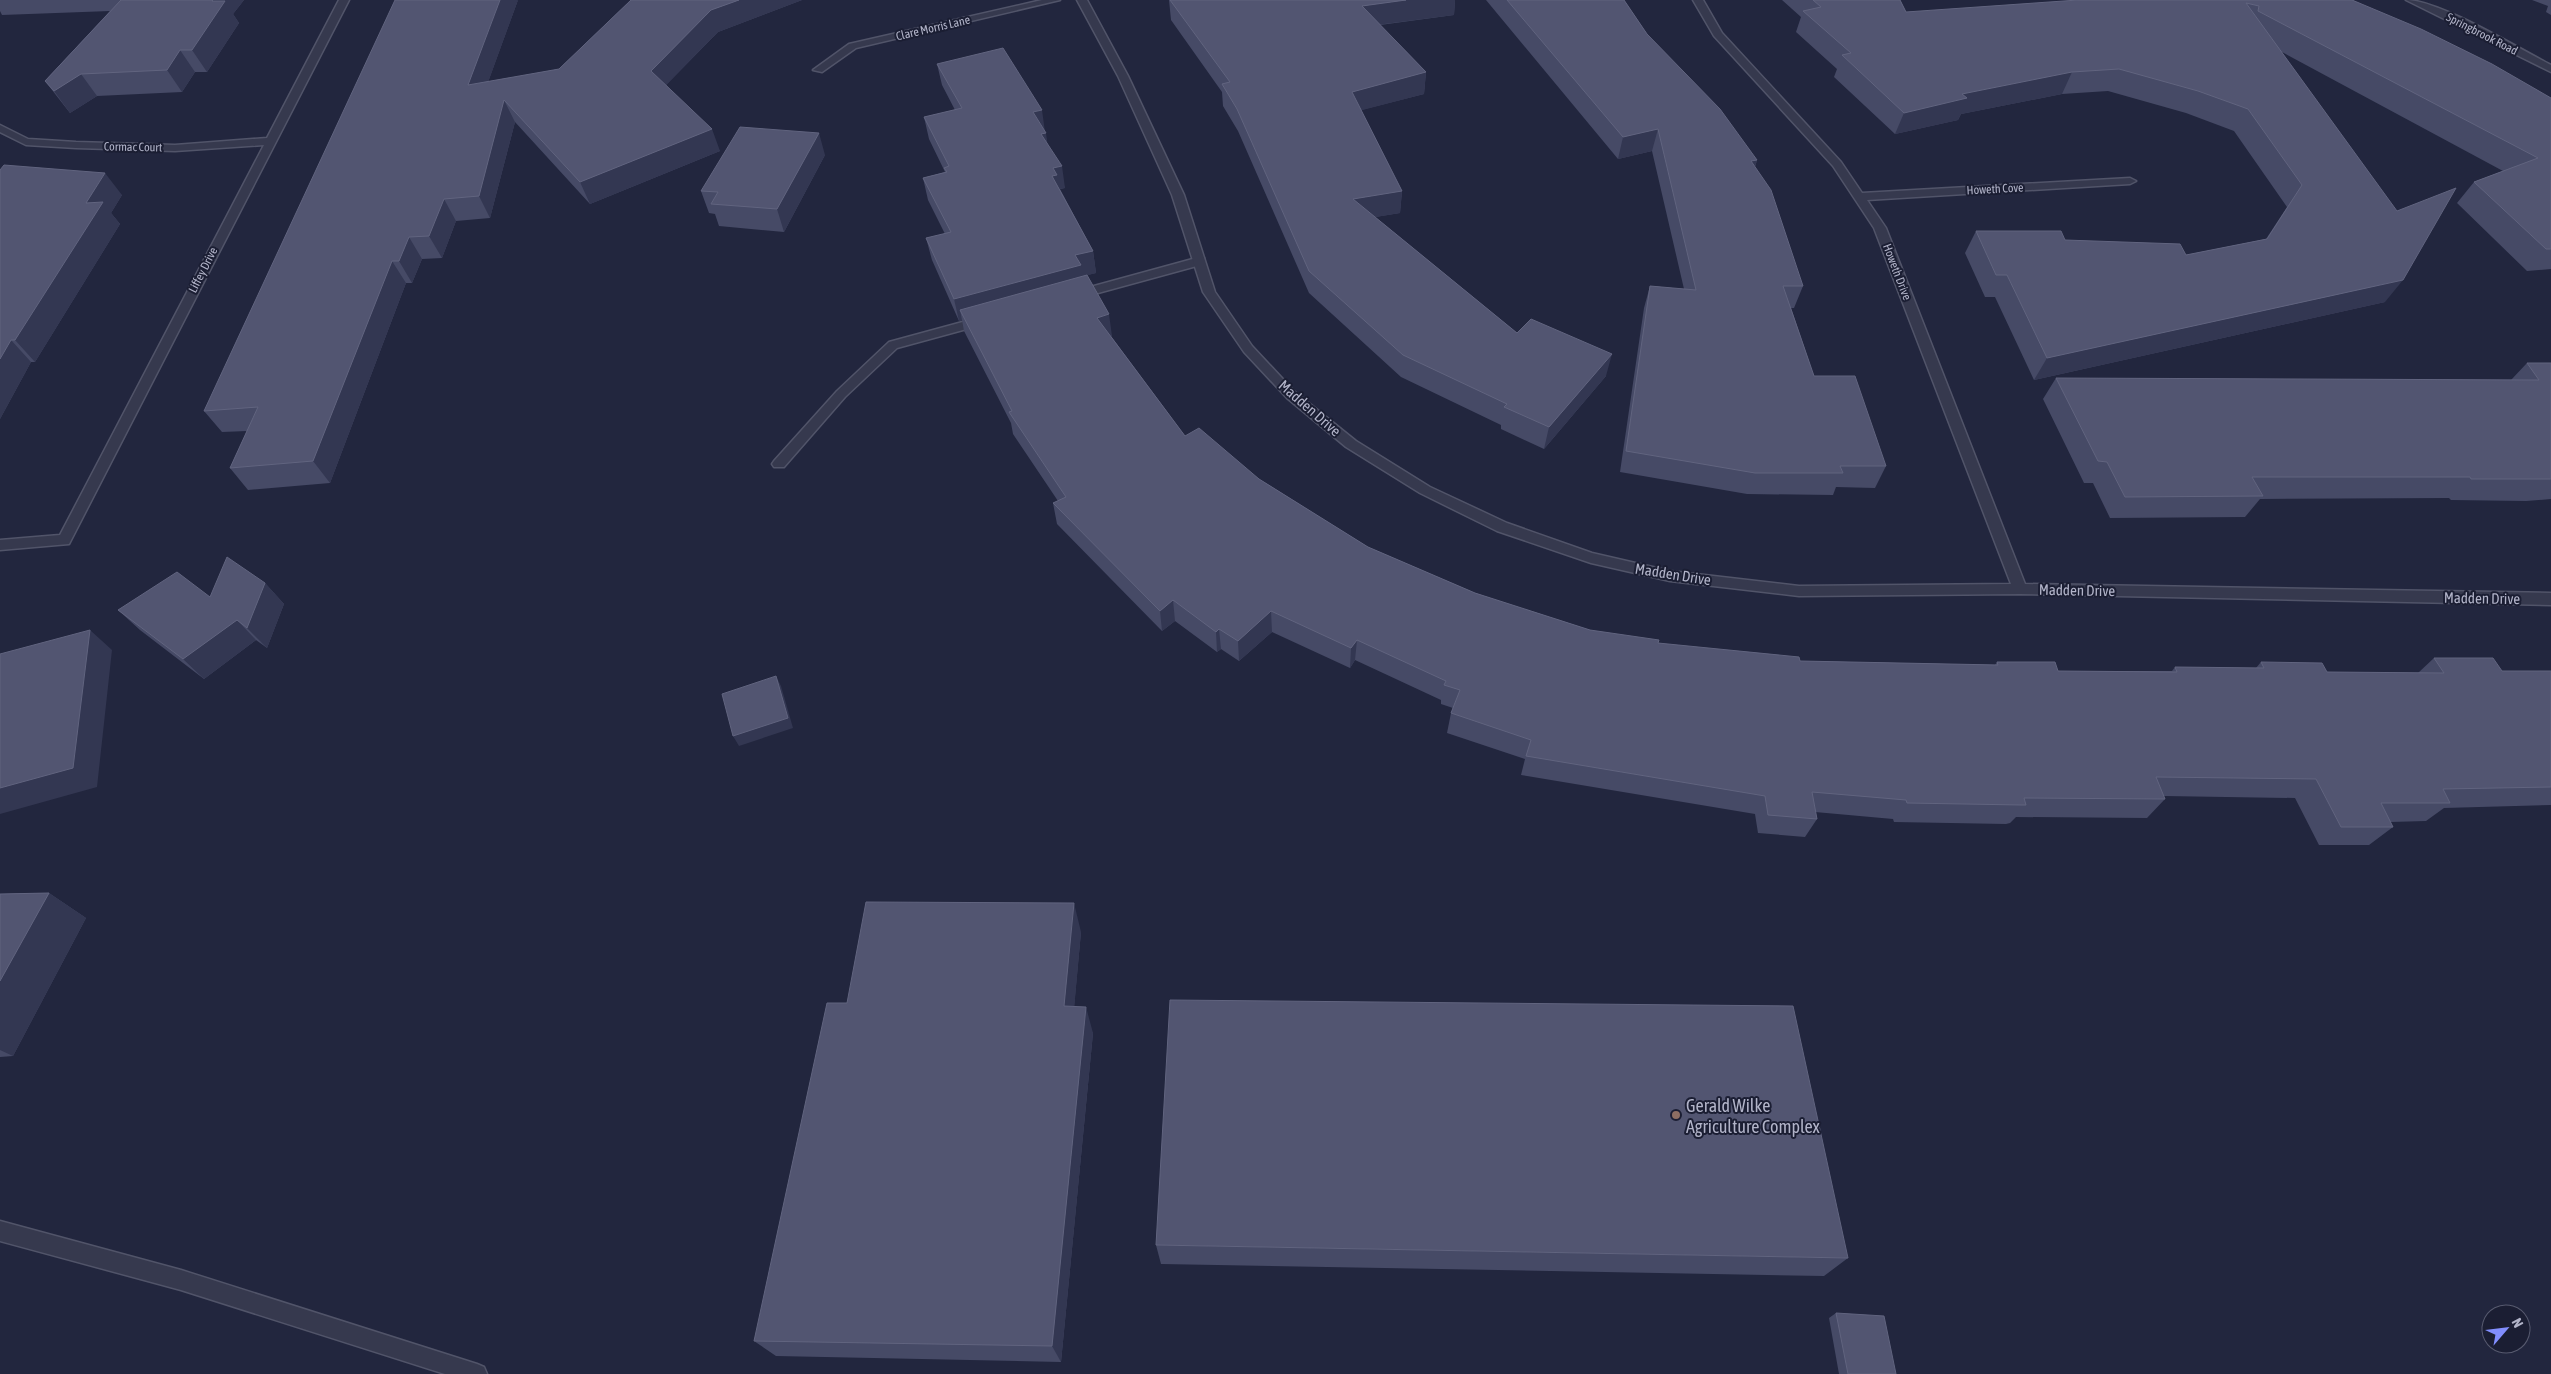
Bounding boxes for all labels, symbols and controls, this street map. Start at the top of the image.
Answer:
street label: Springbrook Road [2444,10,2520,58]
street label: Clare Morris Lane [895,13,971,43]
street label: Cormac Court [104,139,163,155]
street label: Howeth Cove [1966,181,2024,197]
street label: Howeth Drive [1880,242,1914,302]
street label: Liffey Drive [186,245,220,295]
street label: Madden Drive [1276,376,1345,440]
street label: Madden Drive [1634,560,1712,588]
street label: Madden Drive [2039,581,2116,599]
street label: Madden Drive [2444,589,2521,607]
place label: Gerald Wilke Agriculture Complex [1686,1095,1820,1137]
marker: Gerald Wilke Agriculture Complex [1670,1109,1682,1121]
north arrow [2481,1304,2531,1354]
text: N [2508,1315,2526,1330]

